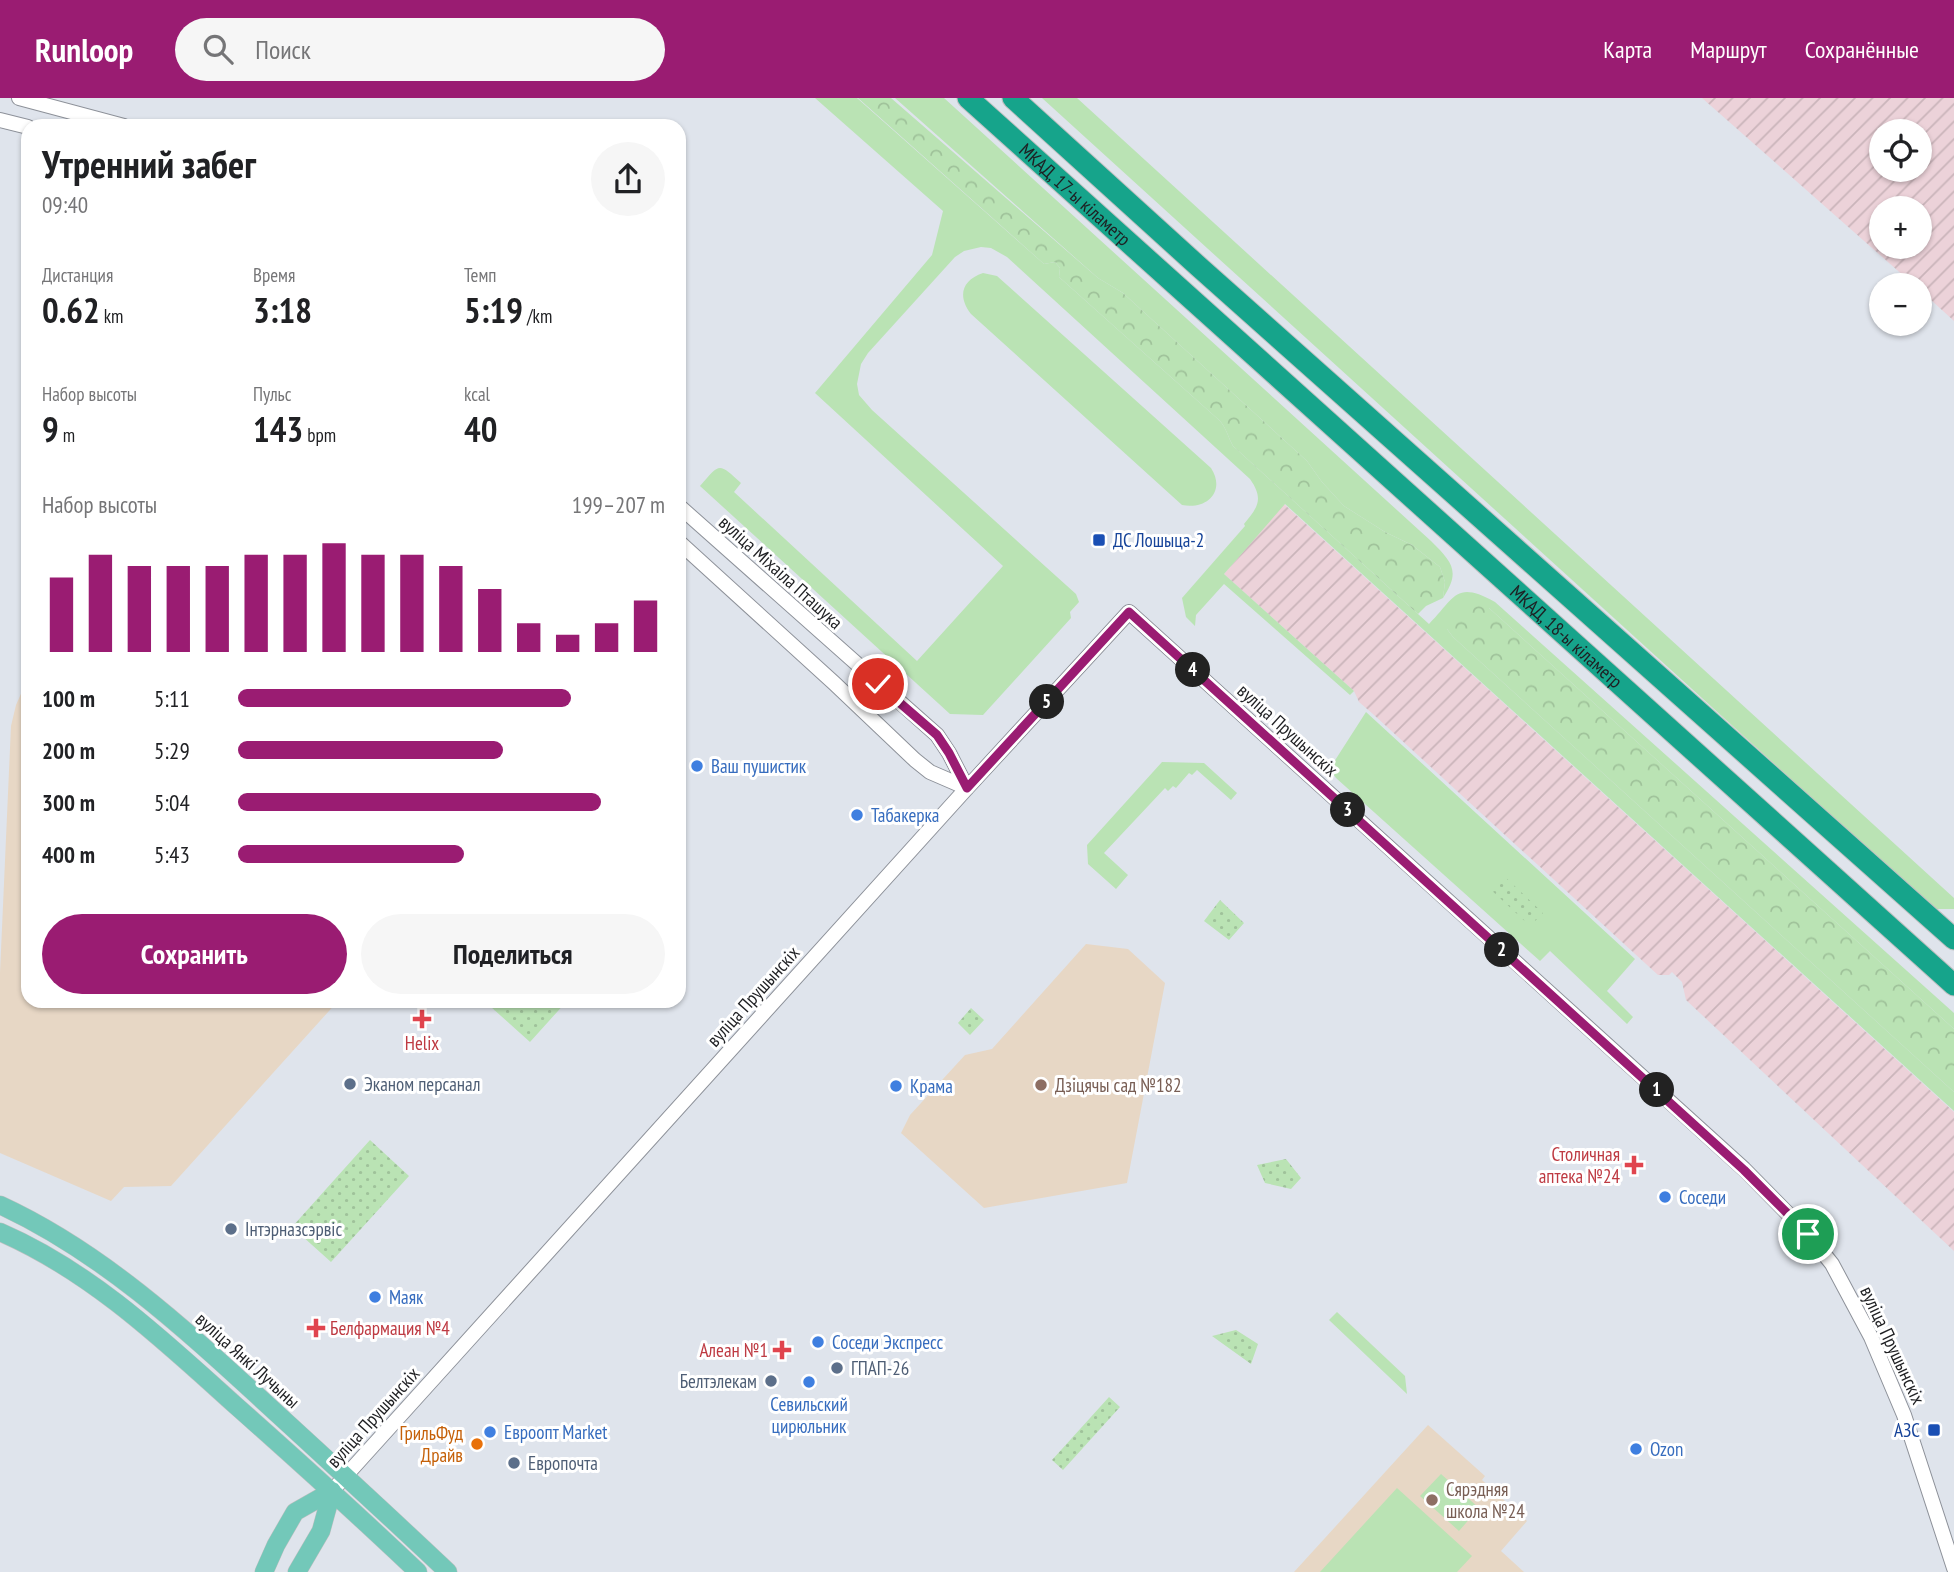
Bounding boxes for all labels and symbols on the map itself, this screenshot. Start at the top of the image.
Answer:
street label: МКАД, 17-ы кіламетр [1014,138,1136,251]
street label: вуліца Міхаіла Пташука [714,510,848,634]
place label: ДС Лошыца-2 [1113,528,1204,552]
marker: ДС Лошыца-2 [1091,532,1107,548]
street label: МКАД, 18-ы кіламетр [1505,580,1628,693]
pin: 4 [1176,652,1210,688]
pin [848,654,908,714]
street label: вуліца Прушынскіх [1233,678,1344,782]
pin: 5 [1030,684,1064,720]
place label: Ваш пушистик [711,754,807,778]
marker: Ваш пушистик [689,758,705,774]
pin: 3 [1330,792,1366,828]
place label: Табакерка [871,803,939,827]
marker: Табакерка [849,807,865,823]
pin: 2 [1484,932,1520,968]
street label: вуліца Прушынскіх [701,940,805,1051]
marker: Helix [412,1009,432,1029]
place label: Helix [405,1031,439,1055]
place label: Эканом персанал [364,1072,480,1096]
pin: 1 [1640,1072,1674,1108]
place label: Дзіцячы сад №182 [1055,1073,1182,1097]
place label: Крама [910,1074,953,1098]
marker: Эканом персанал [342,1076,358,1092]
marker: Дзіцячы сад №182 [1033,1077,1049,1093]
marker: Крама [888,1078,904,1094]
place label: Столичная аптека №24 [1539,1142,1620,1188]
marker: Столичная аптека №24 [1626,1157,1642,1173]
place label: Соседи [1679,1185,1726,1209]
marker: Соседи [1657,1189,1673,1205]
pin [1778,1204,1838,1264]
place label: Інтэрназсэрвіс [245,1217,342,1241]
marker: Інтэрназсэрвіс [223,1221,239,1237]
street label: вуліца Прушынскіх [1855,1282,1931,1408]
place label: Маяк [389,1285,424,1309]
marker: Маяк [367,1289,383,1305]
street label: вуліца Янкі Лучыны [191,1307,305,1413]
place label: Белфармация №4 [330,1316,450,1340]
marker: Белфармация №4 [308,1320,324,1336]
place label: Соседи Экспресс [832,1330,943,1354]
marker: Соседи Экспресс [810,1334,826,1350]
place label: Алеан №1 [699,1338,768,1362]
marker: Алеан №1 [774,1342,790,1358]
place label: ГПАП-26 [851,1356,909,1380]
marker: ГПАП-26 [829,1360,845,1376]
street label: вуліца Прушынскіх [321,1361,425,1472]
place label: Белтэлекам [680,1369,757,1393]
marker: Белтэлекам [763,1373,779,1389]
marker: Севильский цирюльник [801,1374,817,1390]
place label: Севильский цирюльник [770,1392,848,1438]
place label: АЗС [1894,1418,1920,1442]
place label: Евроопт Market [504,1420,608,1444]
place label: ГрильФуд Драйв [399,1421,464,1467]
marker: АЗС [1926,1422,1942,1438]
marker: Евроопт Market [482,1424,498,1440]
marker: ГрильФуд Драйв [469,1436,485,1452]
place label: Ozon [1650,1437,1683,1461]
marker: Ozon [1628,1441,1644,1457]
place label: Европочта [528,1451,598,1475]
marker: Европочта [506,1455,522,1471]
place label: Сярэдняя школа №24 [1446,1477,1525,1523]
marker: Сярэдняя школа №24 [1424,1492,1440,1508]

